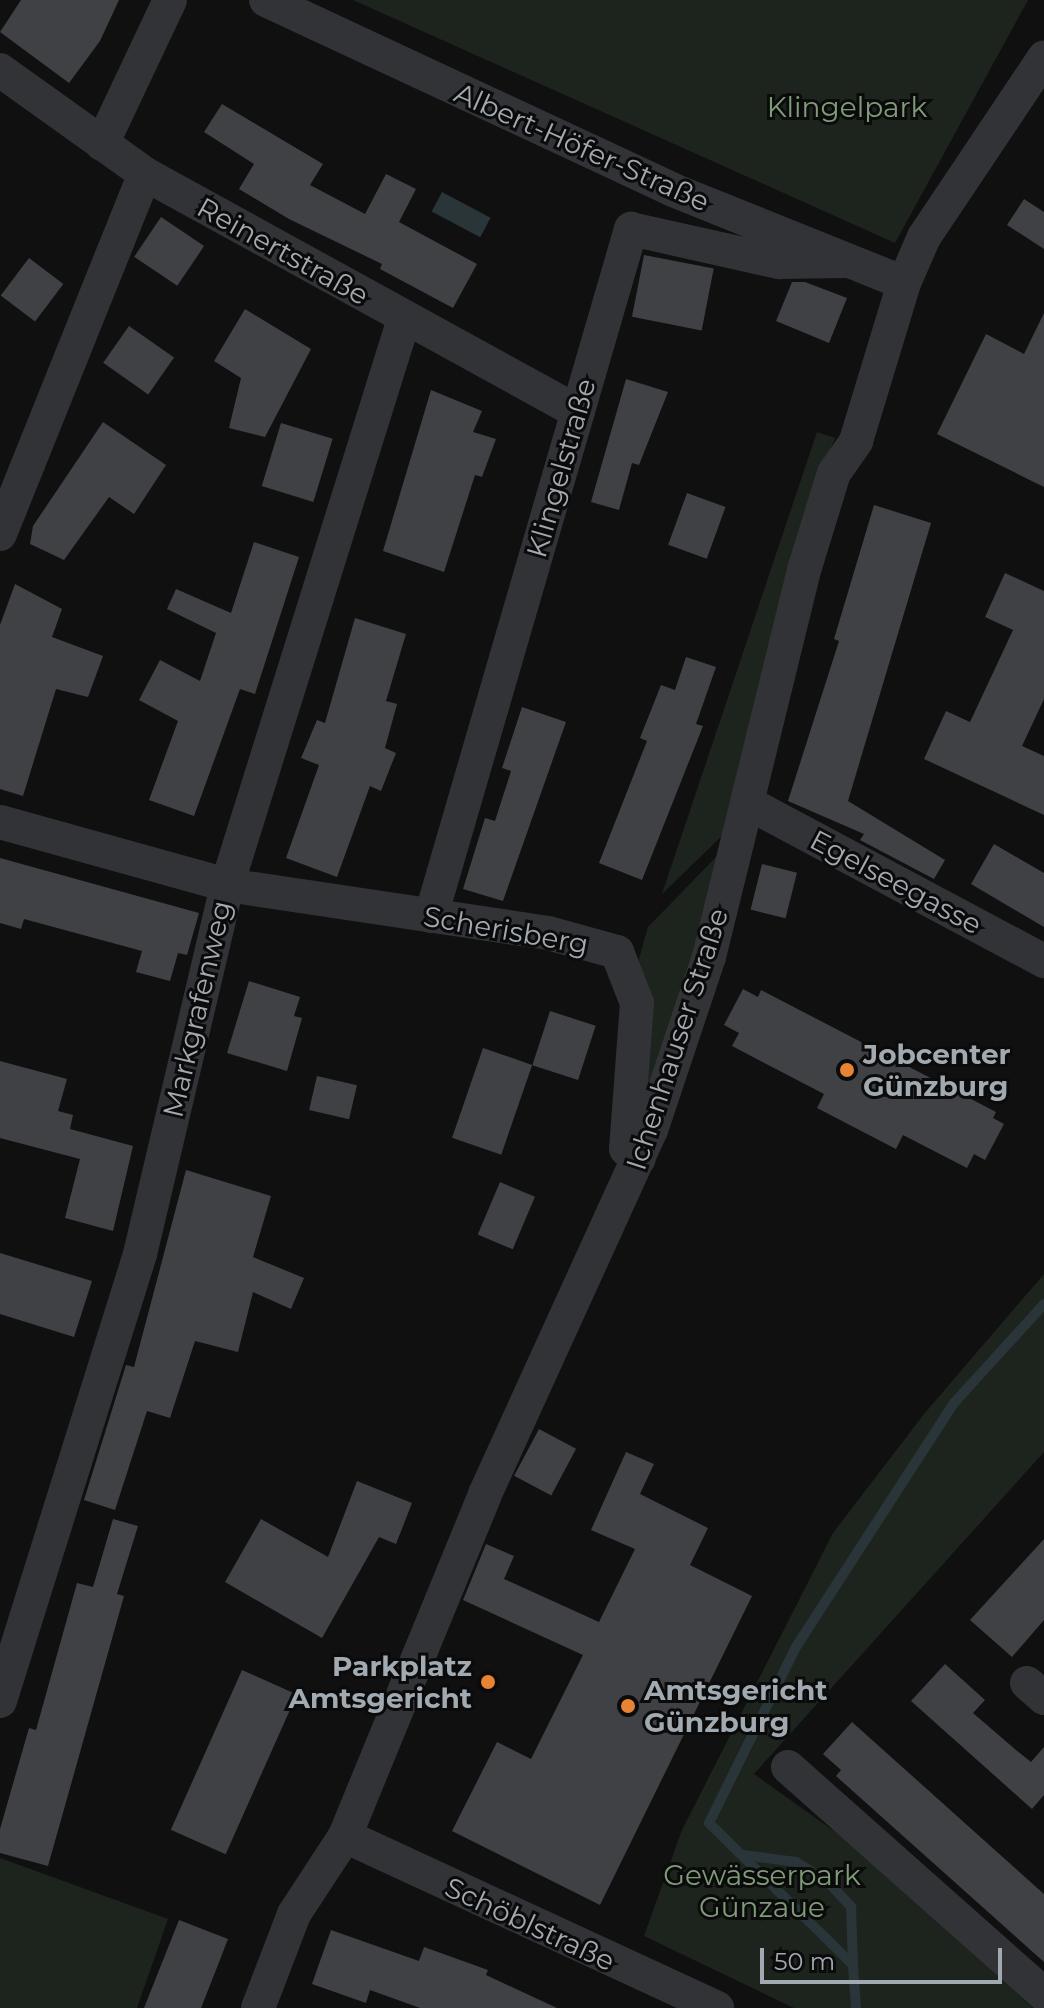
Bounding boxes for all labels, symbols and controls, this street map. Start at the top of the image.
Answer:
street label: Albert-Höfer-Straße [449,76,715,218]
park label: Klingelpark [767,90,927,124]
street label: Reinertstraße [191,190,375,312]
street label: Klingelstraße [519,375,603,561]
street label: Egelseegasse [804,823,988,941]
street label: Markgrafenweg [156,897,238,1121]
street label: Scherisberg [421,899,591,961]
street label: Ichenhauser Straße [619,904,735,1174]
place label: Jobcenter Günzburg [863,1037,1011,1103]
marker: Jobcenter Günzburg [838,1061,856,1079]
place label: Parkplatz Amtsgericht [288,1649,472,1715]
marker: Parkplatz Amtsgericht [479,1673,497,1691]
place label: Amtsgericht Günzburg [644,1673,828,1739]
marker: Amtsgericht Günzburg [619,1697,637,1715]
park label: Gewässerpark Günzaue [663,1858,861,1924]
street label: Schöblstraße [440,1870,620,1978]
scale bar [764,1932,1006,1982]
text: 50 m [774,1947,835,1976]

